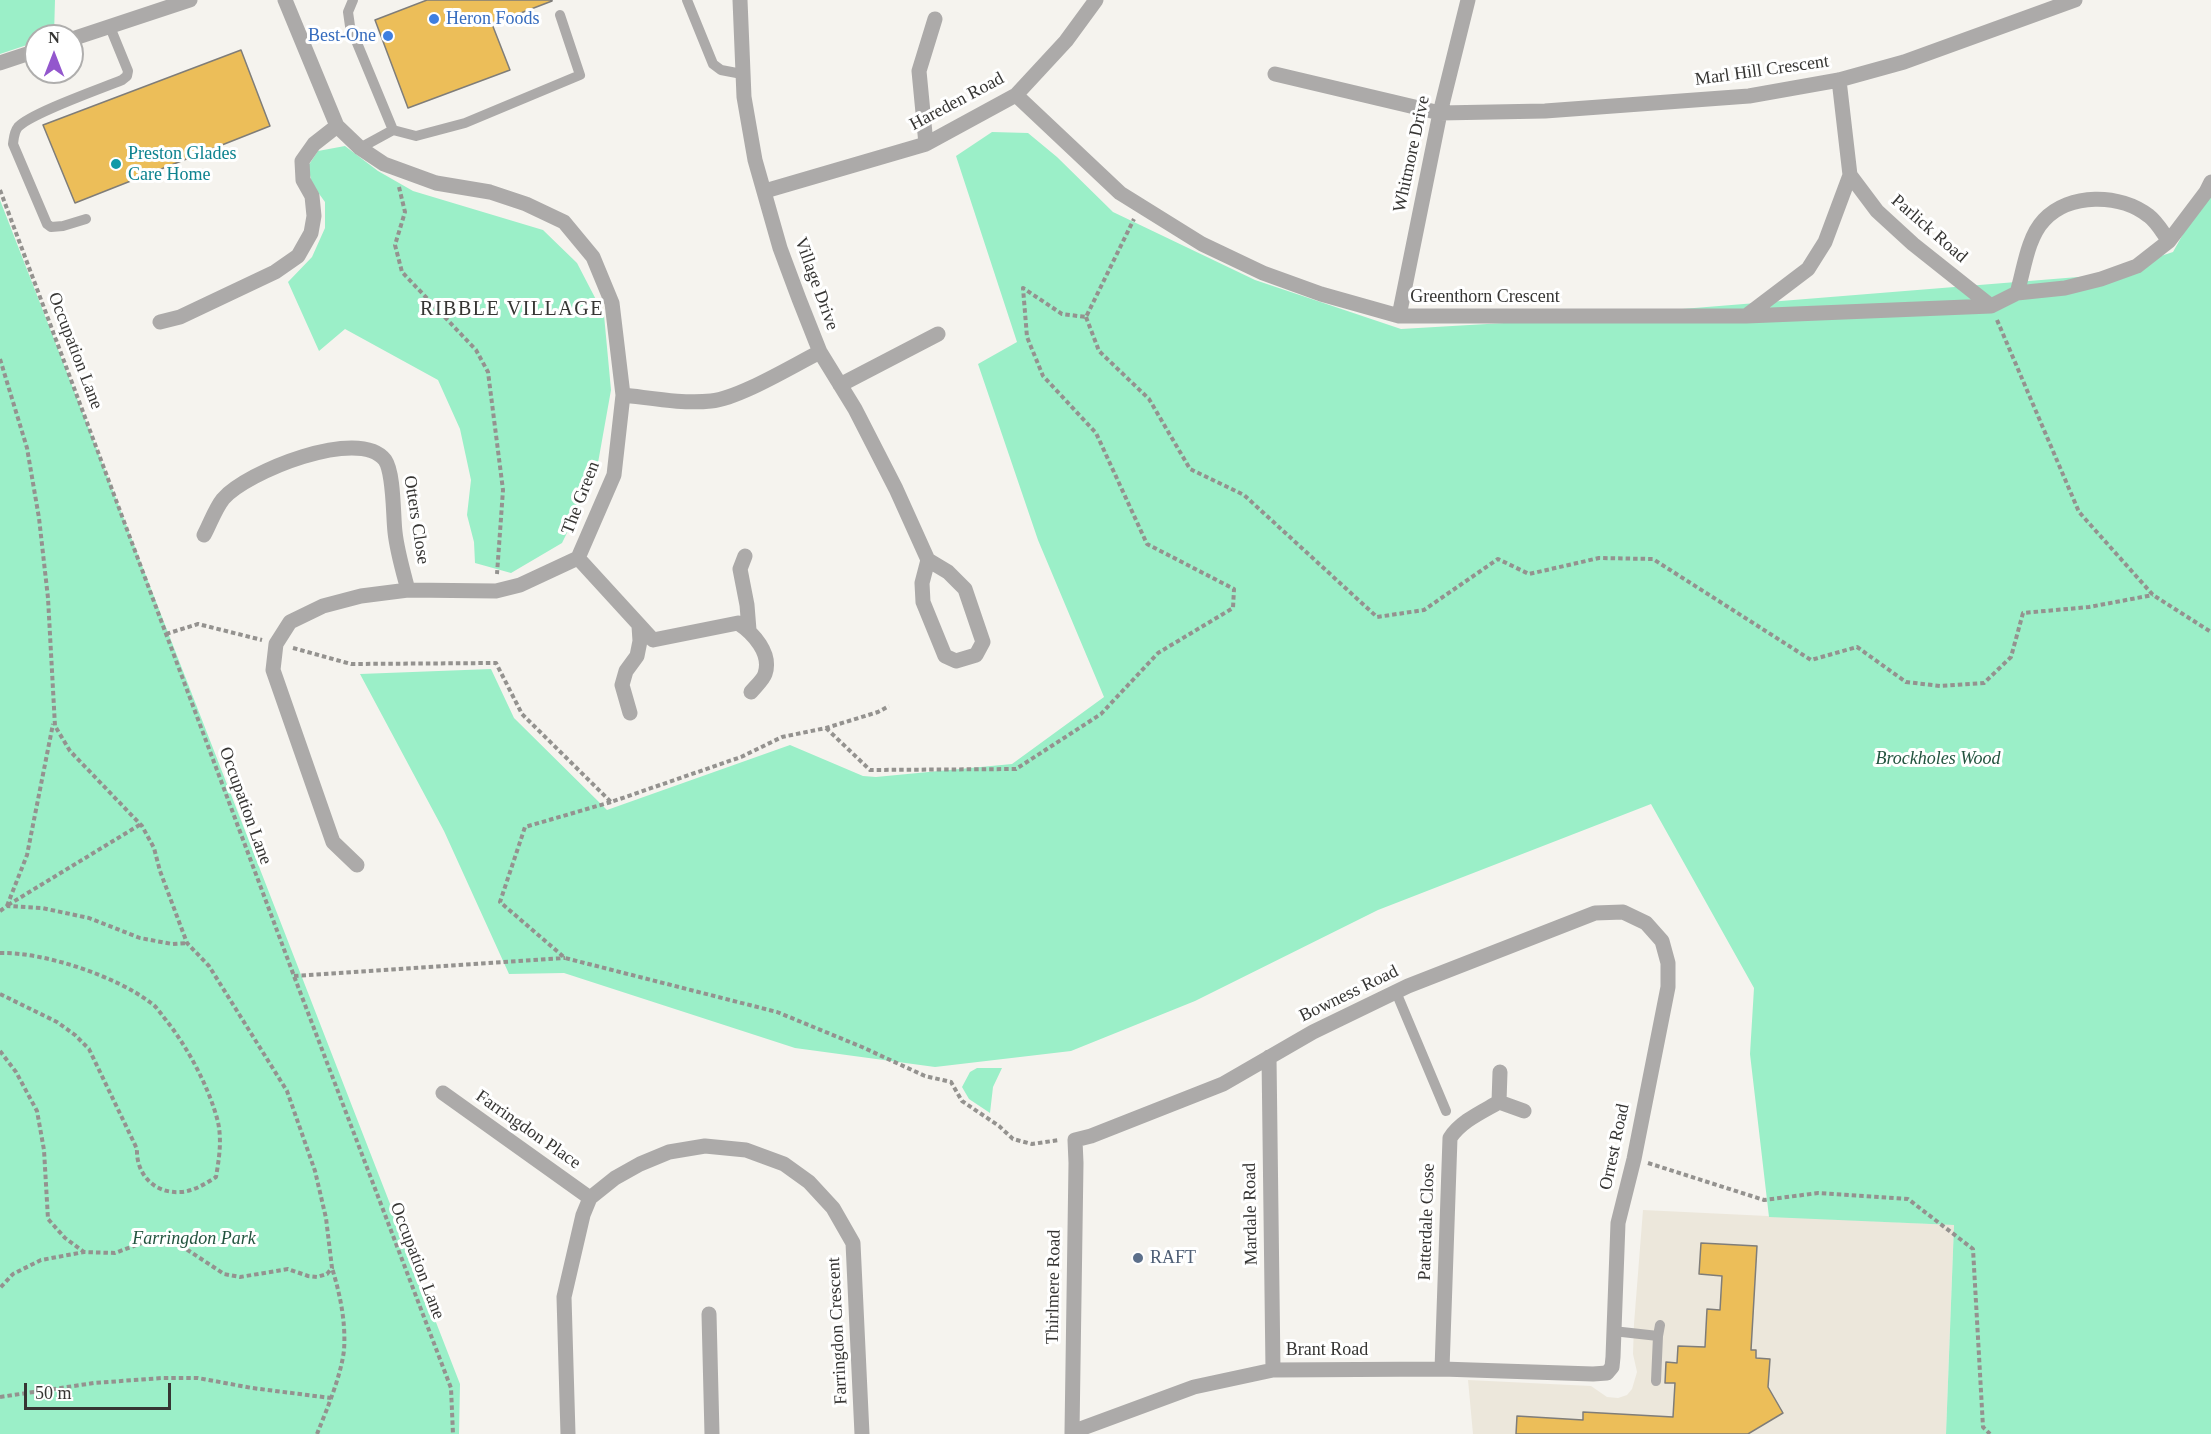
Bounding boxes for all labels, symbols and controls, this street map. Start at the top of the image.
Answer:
place label: Heron Foods [446,8,539,30]
marker: Heron Foods [427,12,441,26]
north arrow [24,24,84,84]
place label: Best-One [308,25,376,47]
text: N [48,29,60,46]
marker: Best-One [381,29,395,43]
street label: Marl Hill Crescent [1694,51,1830,91]
street label: Hareden Road [906,68,1008,136]
street label: Whitmore Drive [1389,94,1435,214]
place label: Preston Glades Care Home [128,143,236,186]
marker: Preston Glades Care Home [109,157,123,171]
street label: Parlick Road [1887,190,1971,268]
street label: Village Drive [789,235,843,333]
street label: Greenthorn Crescent [1410,286,1560,308]
street label: Occupation Lane [43,290,107,412]
district label: RIBBLE VILLAGE [420,298,604,322]
street label: The Green [557,458,605,538]
street label: Otters Close [398,474,434,566]
street label: Occupation Lane [214,744,276,868]
park label: Brockholes Wood [1875,748,2001,770]
street label: Bowness Road [1296,961,1402,1027]
street label: Farringdon Place [471,1086,585,1174]
street label: Orrest Road [1595,1102,1635,1192]
street label: Mardale Road [1239,1163,1263,1265]
street label: Patterdale Close [1414,1163,1440,1281]
street label: Occupation Lane [385,1200,449,1322]
park label: Farringdon Park [132,1228,256,1250]
street label: Thirlmere Road [1042,1230,1066,1344]
place label: RAFT [1150,1247,1196,1269]
marker: RAFT [1131,1251,1145,1265]
street label: Farringdon Crescent [823,1257,853,1405]
street label: Brant Road [1286,1339,1368,1361]
scale bar [27,1371,174,1409]
text: 50 m [35,1383,72,1403]

